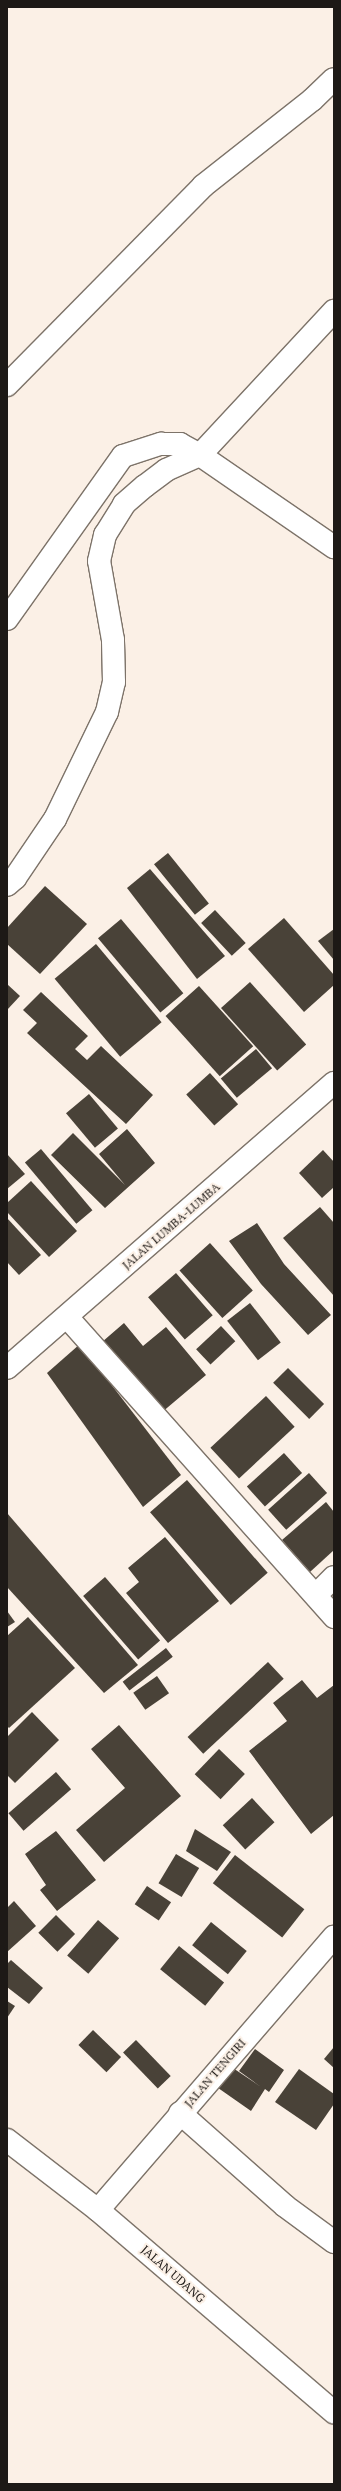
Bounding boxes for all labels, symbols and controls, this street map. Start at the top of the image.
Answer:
street label: JALAN LUMBA-LUMBA [119,1180,223,1272]
street label: JALAN TENGIRI [181,2036,249,2110]
street label: JALAN UDANG [138,2242,208,2306]

